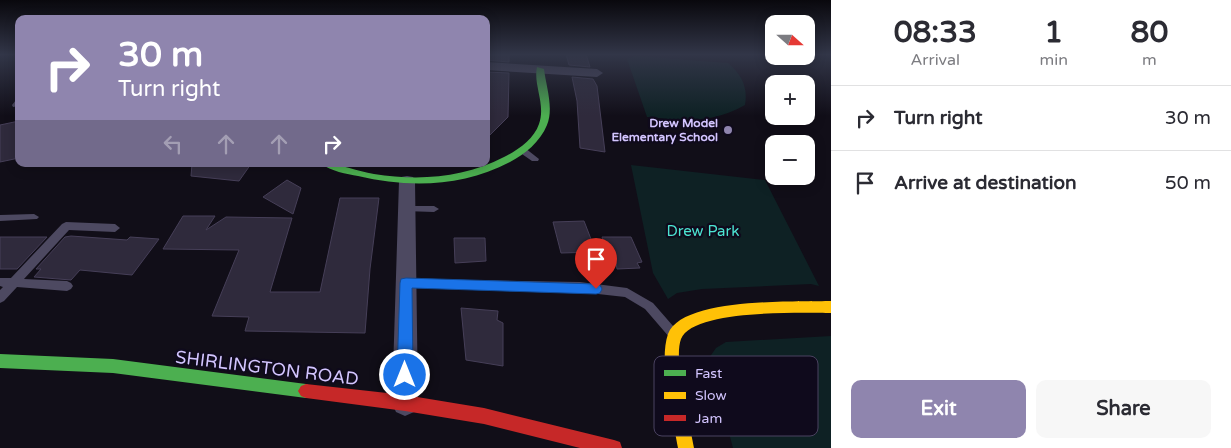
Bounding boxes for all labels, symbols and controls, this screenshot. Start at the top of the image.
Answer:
text: 08:33 [894,14,977,51]
text: 1 [1044,14,1063,51]
text: 80 [1131,14,1168,51]
north arrow [765,15,815,65]
map controls [765,15,815,185]
text: 30 m [118,34,203,76]
icon: right [35,35,100,100]
text: Arrival [911,50,960,70]
text: min [1040,50,1068,70]
text: m [1142,50,1157,70]
button: + [765,75,815,125]
text: Turn right [118,76,220,102]
icon: right [851,104,879,132]
text: Turn right [894,107,982,129]
text: 30 m [1165,107,1211,129]
place label: Drew Model Elementary School [611,116,718,145]
marker: Drew Model Elementary School [722,124,734,136]
icon: left [159,130,187,158]
icon: ahead [212,130,240,158]
icon: ahead [265,130,293,158]
icon: right [318,130,346,158]
button: − [765,135,815,185]
icon: arrive [851,169,879,197]
text: Arrive at destination [894,172,1077,194]
text: 50 m [1165,172,1211,194]
park label: Drew Park [667,222,739,240]
pin [575,238,617,289]
icon: arrive [582,245,610,273]
street label: SHIRLINGTON ROAD [174,346,360,390]
position arrow [378,348,430,400]
legend [654,356,818,436]
text: Fast [695,365,723,382]
button: Exit [851,380,1026,438]
button: Share [1036,380,1211,438]
text: Slow [695,387,727,404]
text: Jam [695,410,722,427]

